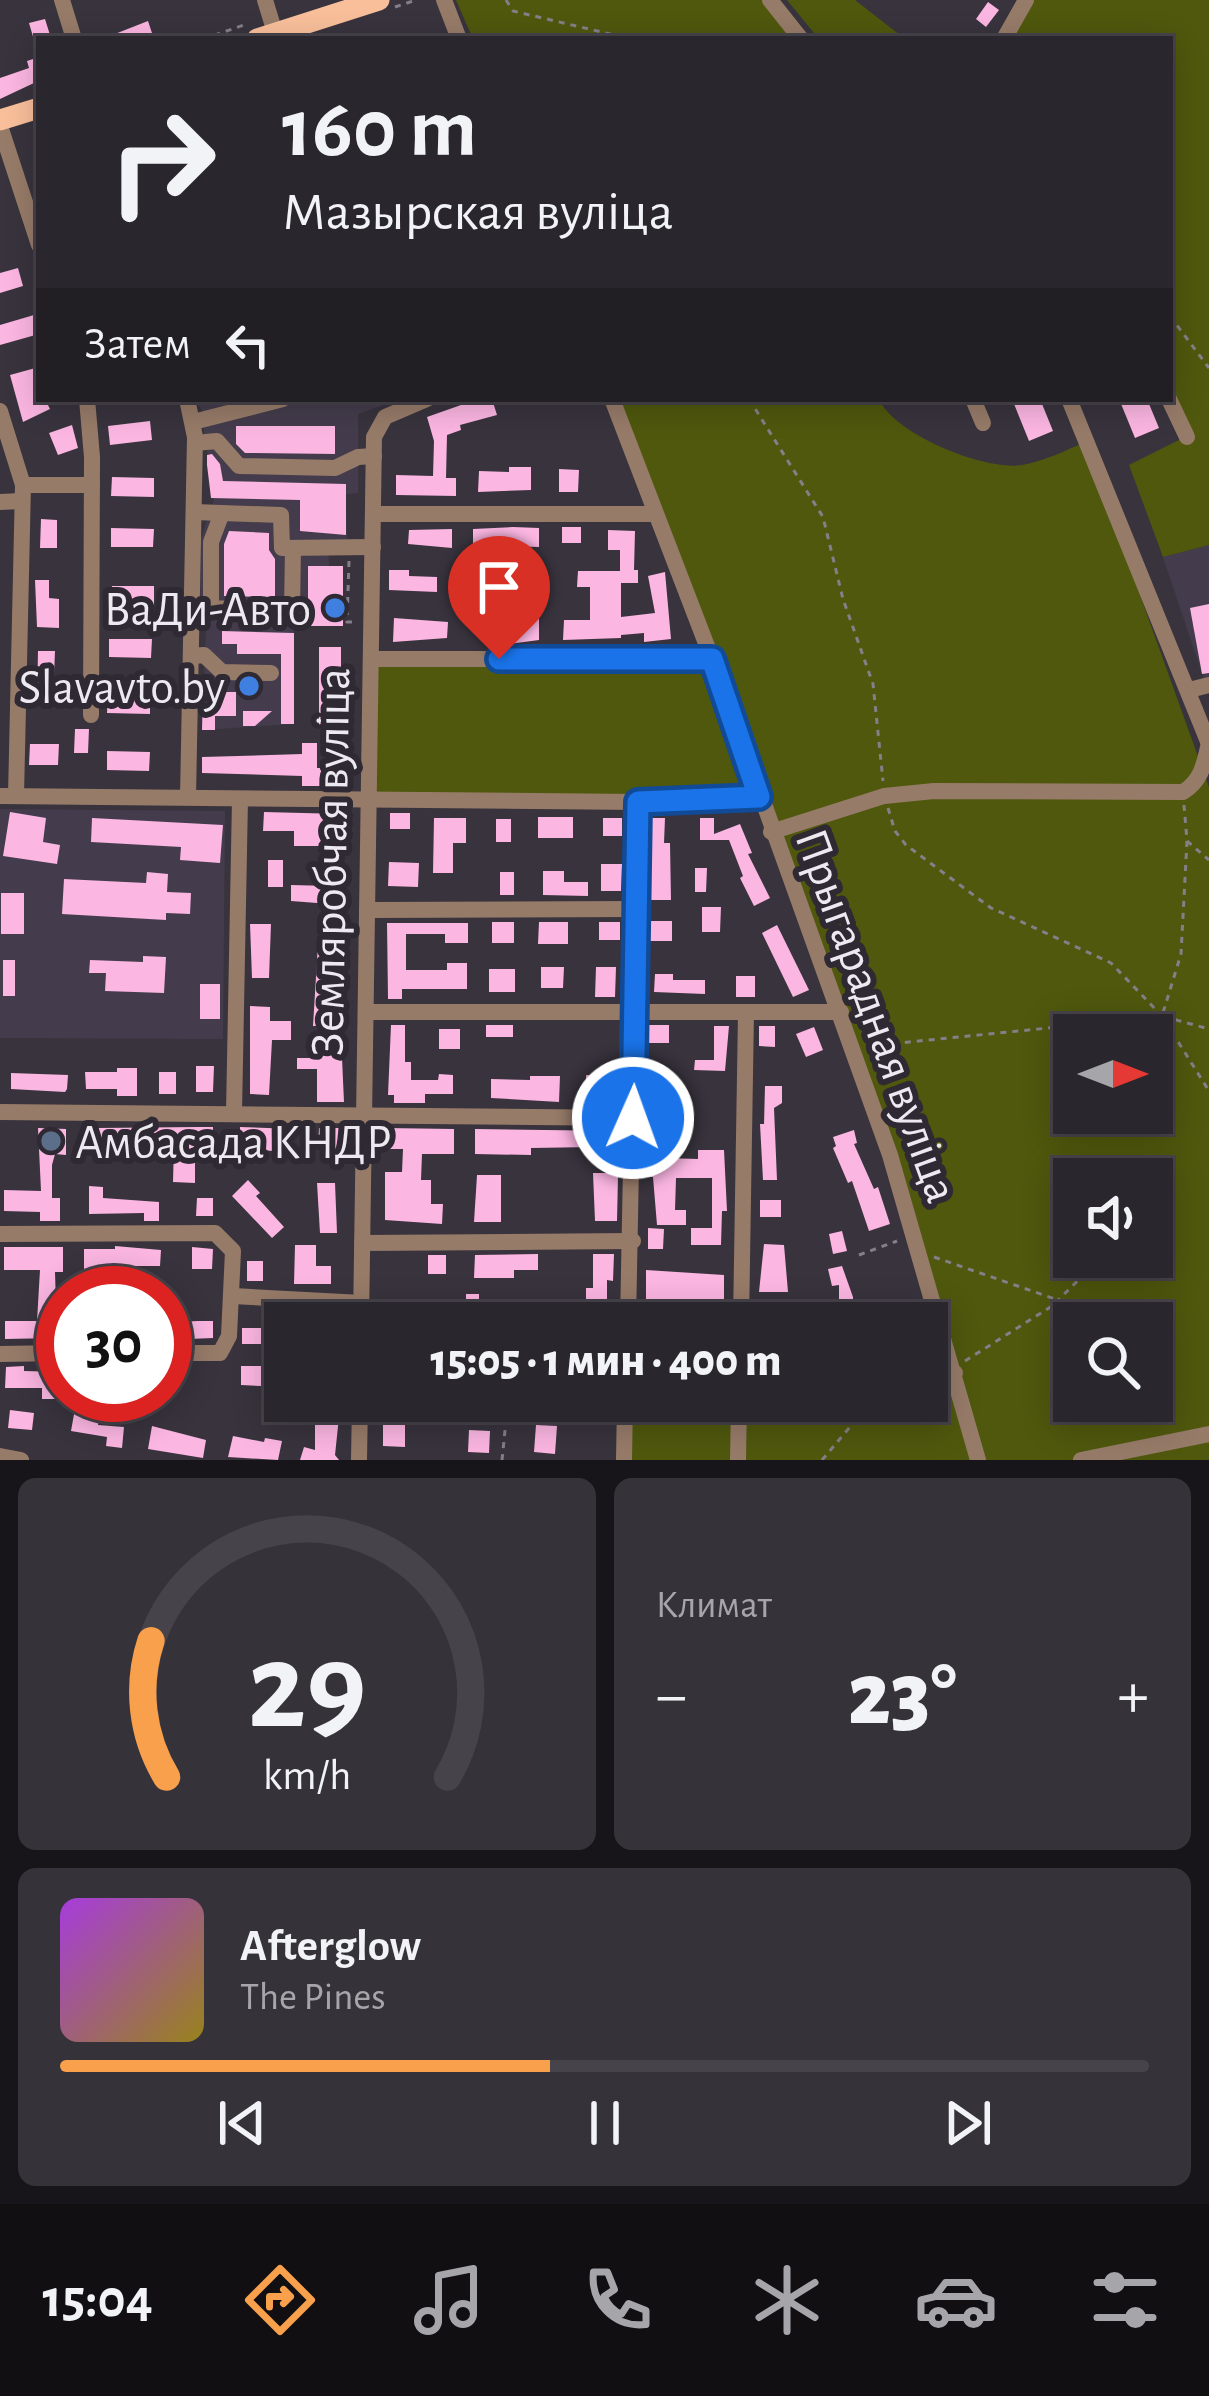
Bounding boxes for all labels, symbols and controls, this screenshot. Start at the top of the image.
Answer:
icon: right [84,84,240,240]
text: 160 m [282,88,477,172]
text: Мазырская вуліца [282,186,673,240]
icon: left [215,312,281,378]
text: Затем [84,322,191,367]
pin [448,536,550,659]
icon: arrive [466,554,532,620]
place label: ВаДи-Авто [103,587,311,635]
marker: ВаДи-Авто [322,595,348,621]
place label: Slavavto.by [19,665,225,713]
street label: Земляробчая вуліца [305,667,359,1057]
marker: Slavavto.by [236,673,262,699]
street label: Прыгарадная вуліца [785,823,965,1209]
north arrow [1053,1014,1173,1134]
map controls [1053,1014,1173,1422]
position arrow [570,1055,696,1181]
place label: Амбасада КНДР [75,1120,391,1168]
marker: Амбасада КНДР [38,1128,64,1154]
button: sound [1053,1158,1173,1278]
speed limit sign: 30 [36,1266,192,1422]
button: search [1053,1302,1173,1422]
text: 15:05 · 1 мин · 400 m [431,1339,781,1384]
text: Климат [656,1586,772,1625]
text: 29 [247,1626,366,1751]
text: 23° [848,1651,957,1741]
text: − [656,1663,687,1729]
text: + [1117,1663,1149,1729]
text: km/h [263,1755,351,1798]
text: Afterglow [240,1924,421,1969]
text: The Pines [240,1978,386,2017]
icon: previous [209,2090,275,2156]
icon: pause [572,2090,638,2156]
icon: next [935,2090,1001,2156]
icon: directions [238,2258,322,2342]
icon: music [407,2258,491,2342]
icon: phone [576,2258,660,2342]
icon: climate [745,2258,829,2342]
icon: car [914,2258,998,2342]
icon: filters [1083,2258,1167,2342]
text: 15:04 [42,2273,153,2327]

